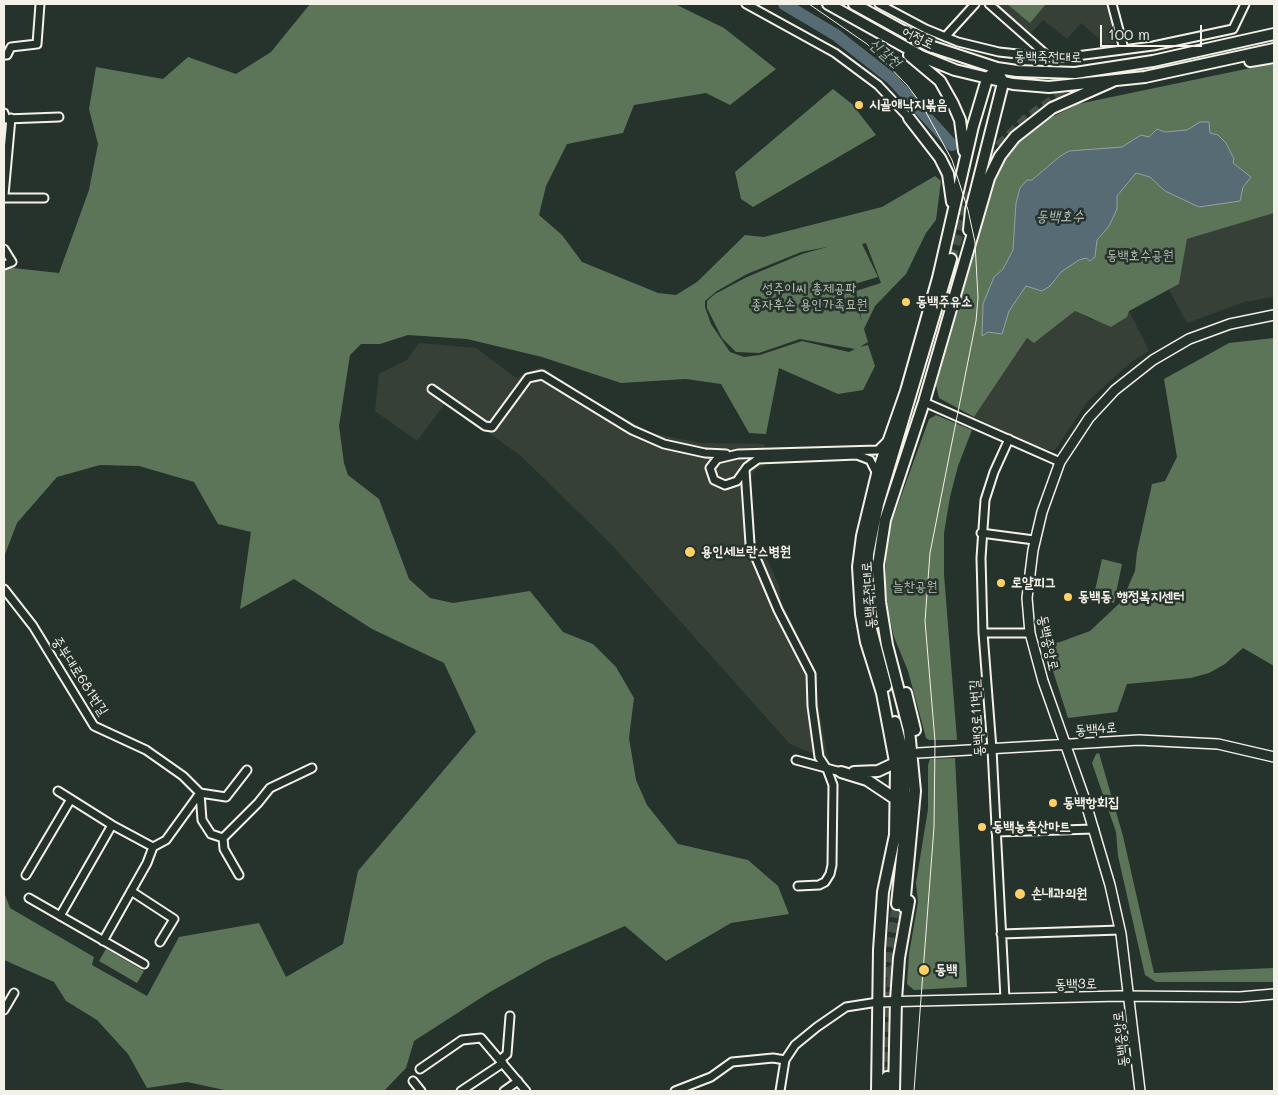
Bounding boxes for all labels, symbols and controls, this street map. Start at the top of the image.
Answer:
scale bar [1103,15,1206,47]
street label: 어정로 [899,23,937,53]
text: 100 m [1108,24,1150,44]
water label: 신갈천 [865,34,905,72]
street label: 동백죽전대로 [1014,48,1082,66]
place label: 시골애낙지볶음 [869,97,948,113]
marker: 시골애낙지볶음 [853,99,865,111]
water label: 동백호수 [1036,207,1084,225]
park label: 동백호수공원 [1106,248,1174,264]
park label: 성주이씨 총제공파 종자후손 용인가족묘원 [750,281,868,314]
place label: 동백주유소 [916,294,972,310]
marker: 동백주유소 [900,296,912,308]
place label: 용인세브란스병원 [701,544,791,560]
marker: 용인세브란스병원 [683,545,697,559]
street label: 동백죽전대로 [858,561,880,629]
place label: 로얄피그 [1011,575,1056,591]
marker: 로얄피그 [995,577,1007,589]
park label: 늘찬공원 [892,579,938,595]
place label: 동백동 행정복지센터 [1078,589,1184,605]
marker: 동백동 행정복지센터 [1062,591,1074,603]
street label: 동백중앙로 [1034,614,1062,672]
street label: 중부대로681번길 [48,633,112,719]
street label: 동백3로11번길 [966,679,988,757]
street label: 동백4로 [1074,719,1118,739]
place label: 동백항회집 [1063,795,1119,811]
marker: 동백항회집 [1047,797,1059,809]
place label: 동백농축산마트 [992,819,1071,835]
marker: 동백농축산마트 [976,821,988,833]
place label: 손내과의원 [1031,886,1087,902]
marker: 손내과의원 [1013,887,1027,901]
place label: 동백 [935,962,958,978]
marker: 동백 [917,963,931,977]
street label: 동백3로 [1055,975,1097,993]
street label: 동백중앙로 [1110,1010,1132,1068]

